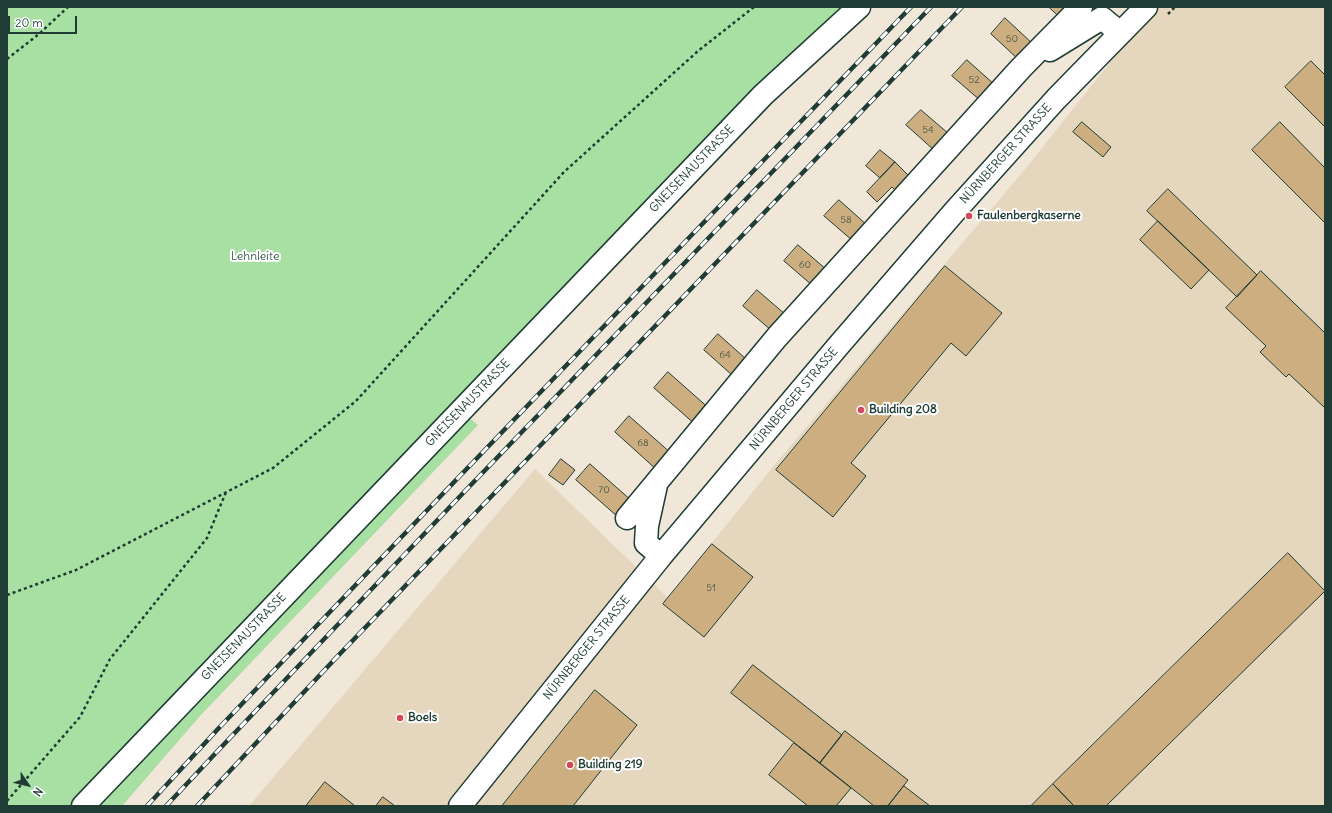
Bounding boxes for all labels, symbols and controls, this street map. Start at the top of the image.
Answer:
scale bar [10,8,79,34]
text: 20 m [15,15,43,30]
house number: 50 [1006,33,1018,45]
house number: 52 [968,74,980,86]
street label: NÜRNBERGER STRASSE [957,101,1055,207]
street label: GNEISENAUSTRASSE [647,122,737,216]
house number: 54 [922,124,934,136]
place label: Faulenbergkaserne [977,209,1081,223]
marker: Faulenbergkaserne [964,211,974,221]
house number: 58 [840,214,852,226]
park label: Lehnleite [231,250,279,264]
house number: 60 [799,259,811,271]
street label: NÜRNBERGER STRASSE [747,345,841,453]
house number: 64 [719,349,731,361]
street label: GNEISENAUSTRASSE [423,356,513,450]
place label: Building 208 [869,403,937,417]
marker: Building 208 [856,405,866,415]
house number: 68 [637,437,649,449]
house number: 70 [598,484,610,496]
house number: 51 [706,582,716,594]
street label: GNEISENAUSTRASSE [199,590,289,684]
street label: NÜRNBERGER STRASSE [541,593,633,703]
place label: Boels [408,711,437,725]
marker: Boels [395,713,405,723]
place label: Building 219 [578,758,643,772]
marker: Building 219 [565,760,575,770]
north arrow [8,765,48,805]
text: N [30,785,46,799]

